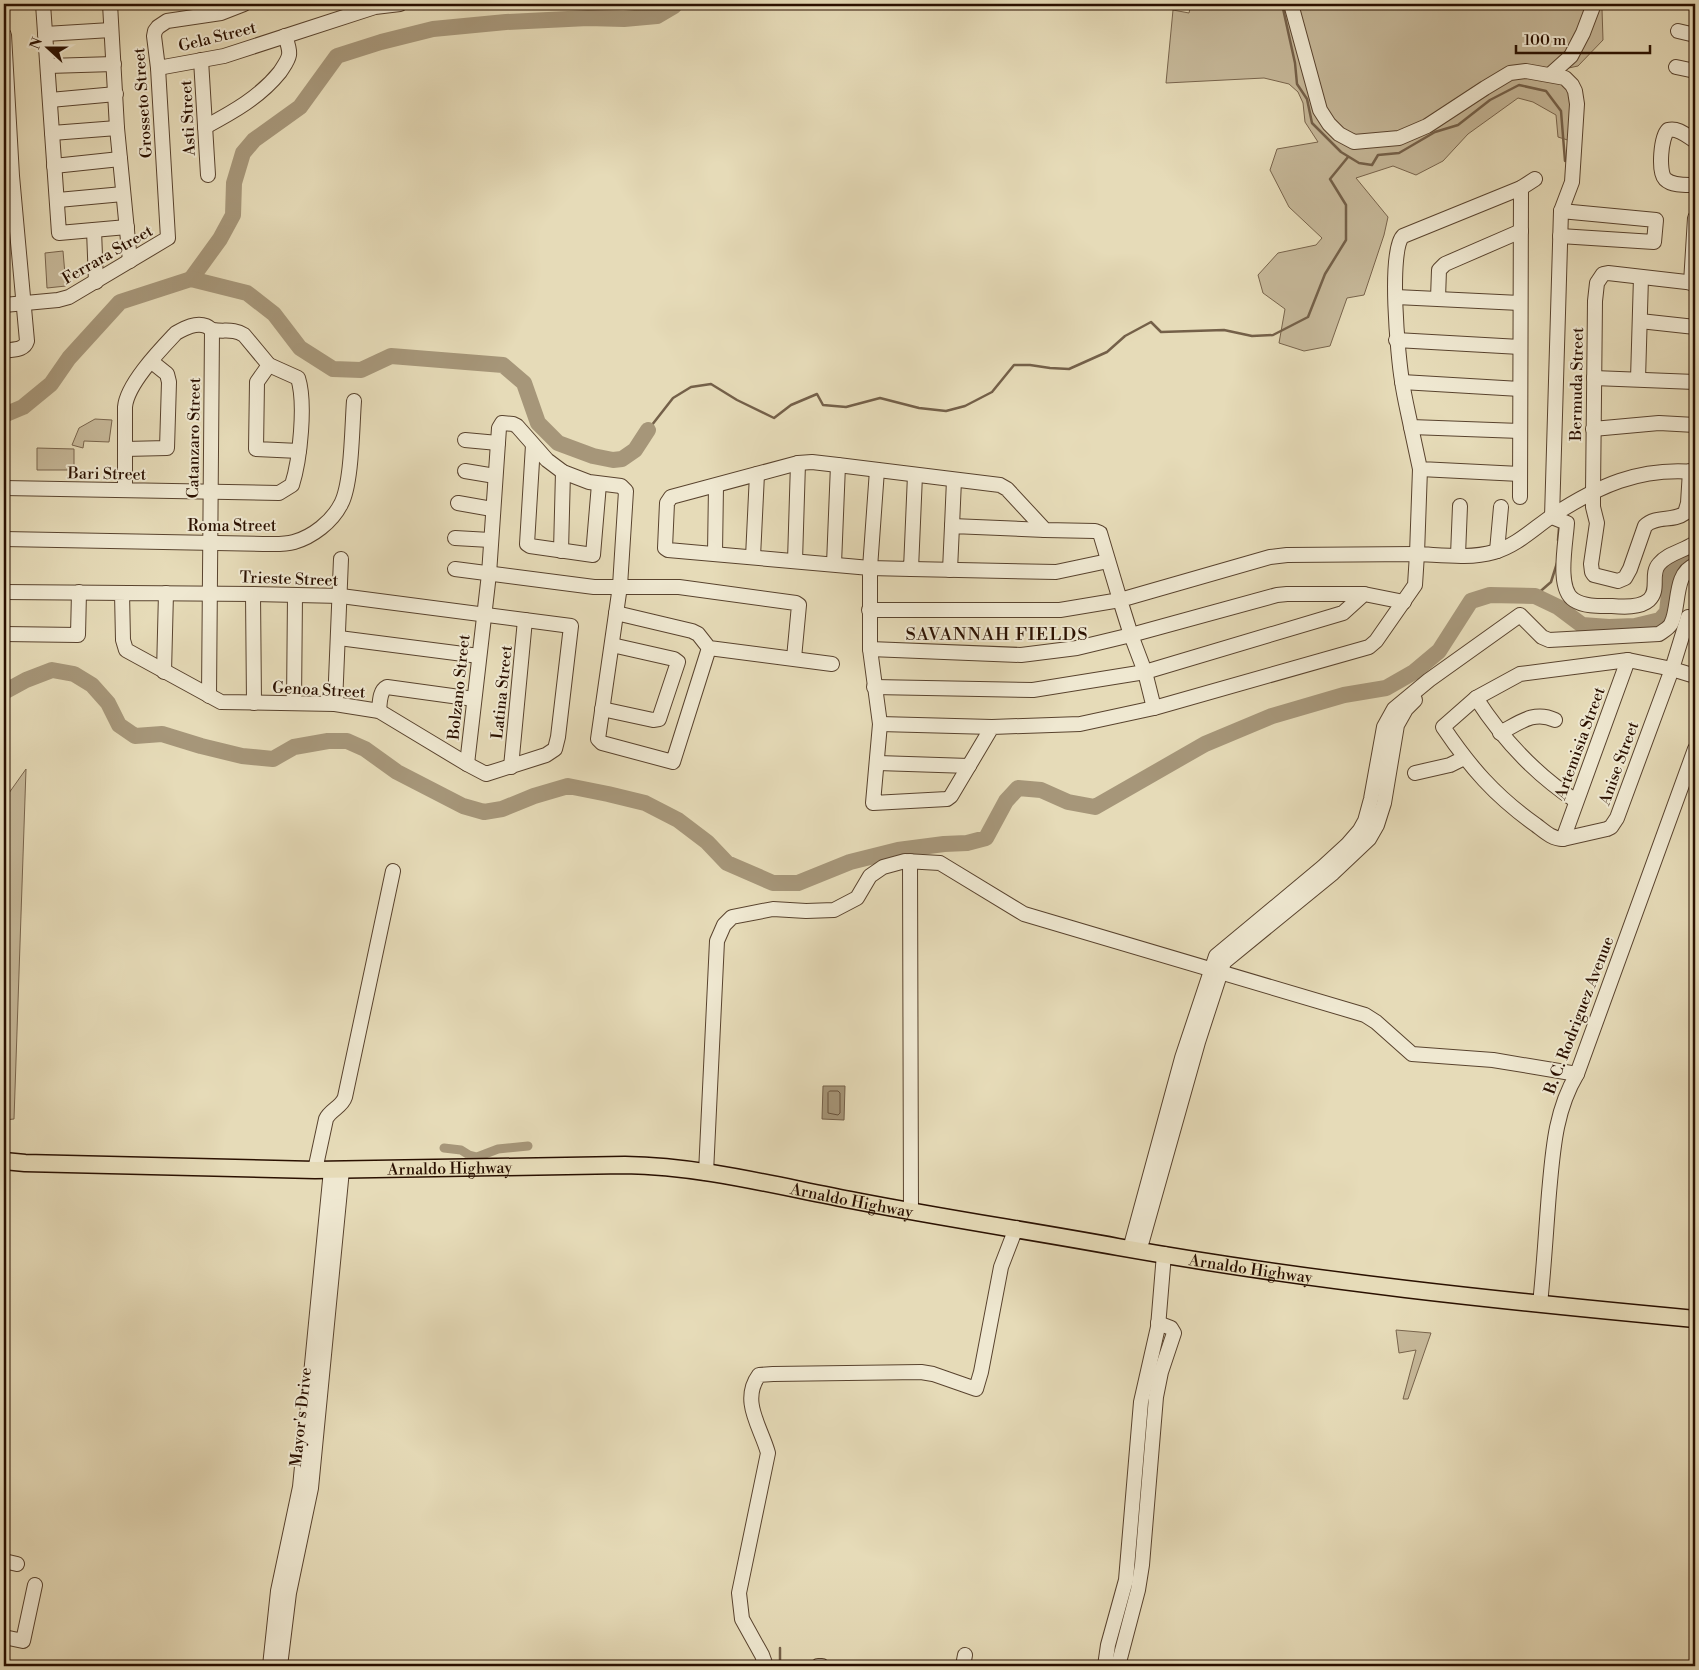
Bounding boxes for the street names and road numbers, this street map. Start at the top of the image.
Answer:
street label: Gela Street [176,18,259,56]
street label: Grosseto Street [129,47,157,159]
street label: Asti Street [176,79,200,157]
street label: Ferrara Street [59,221,157,289]
street label: Bermuda Street [1566,327,1588,442]
street label: Catanzaro Street [183,377,205,499]
street label: Bari Street [67,463,147,485]
street label: Roma Street [188,516,277,536]
street label: Trieste Street [239,567,339,591]
street label: Bolzano Street [443,633,475,742]
street label: Latina Street [487,644,517,740]
street label: Genoa Street [272,678,366,702]
street label: Artemisia Street [1550,684,1610,803]
street label: Anise Street [1594,718,1643,809]
street label: B. C. Rodriguez Avenue [1539,934,1618,1098]
street label: Arnaldo Highway [386,1158,513,1180]
street label: Arnaldo Highway [787,1179,915,1222]
street label: Arnaldo Highway [1187,1250,1314,1288]
street label: Mayor's Drive [286,1366,316,1468]

